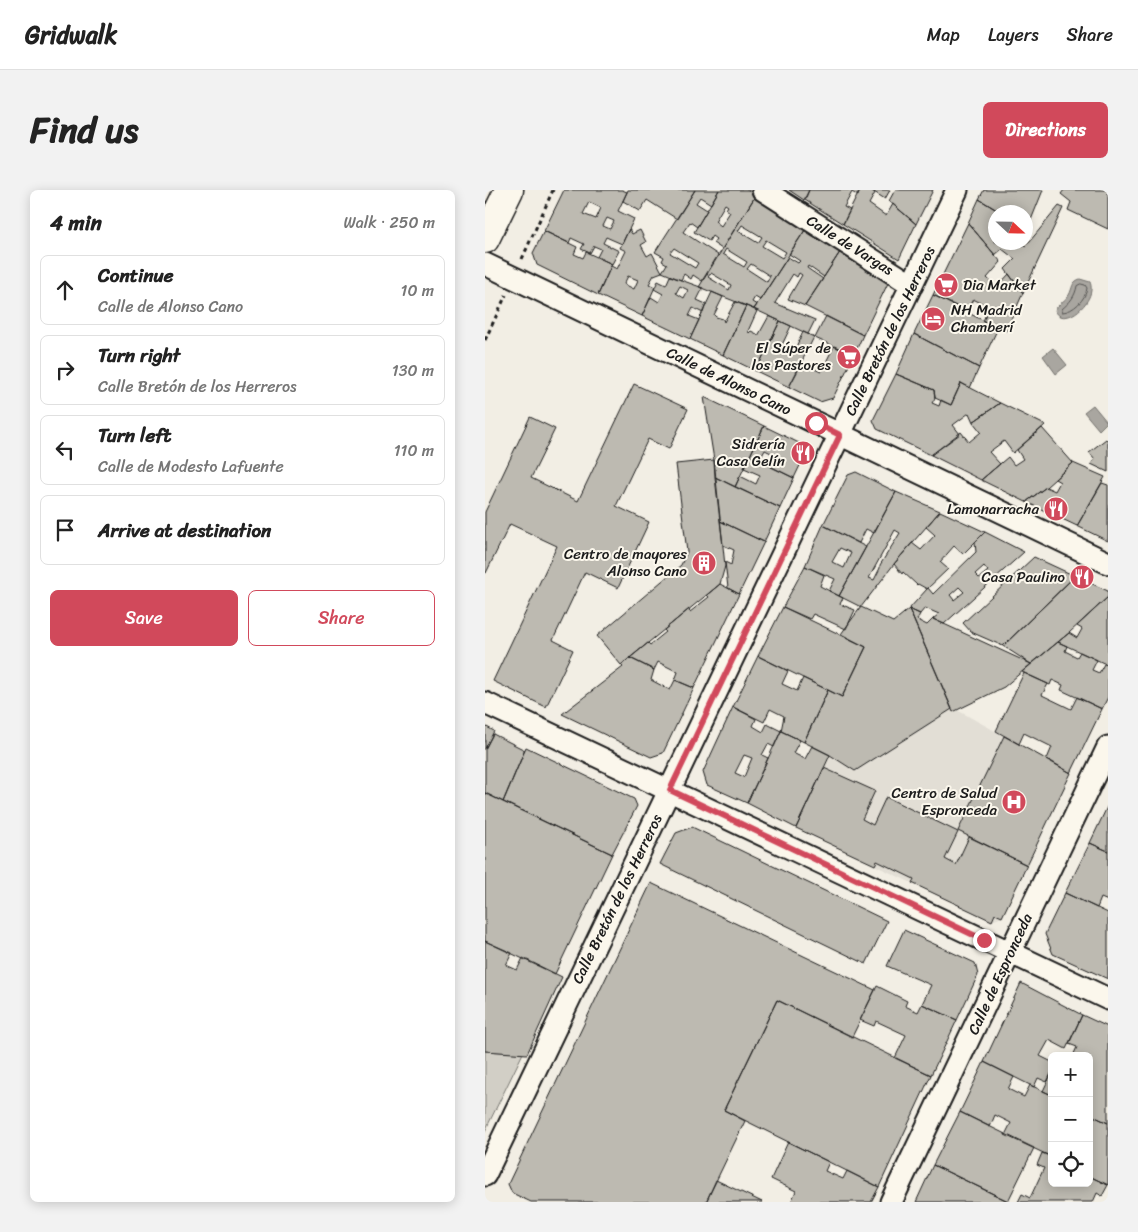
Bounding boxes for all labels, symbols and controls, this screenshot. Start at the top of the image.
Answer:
text: Gridwalk [25,14,117,56]
text: Map [927,19,960,51]
text: Layers [988,19,1039,51]
text: Share [1067,19,1113,51]
text: Find us [30,99,138,161]
button: Directions [983,102,1108,158]
text: 4 min [50,204,102,242]
north arrow [988,205,1033,250]
text: Walk · 250 m [343,208,435,237]
street label: Calle de Vargas [801,208,900,283]
street label: Calle Bretón de los Herreros [838,241,943,420]
text: Continue [98,259,174,292]
supermarket icon: Dia Market [933,272,959,298]
place label: Dia Market [963,272,1037,298]
icon: ahead [51,276,79,304]
text: 10 m [401,276,434,305]
text: Calle de Alonso Cano [98,292,243,321]
place label: NH Madrid Chamberí [951,297,1023,340]
hotel icon: NH Madrid Chamberí [920,306,946,332]
place label: El Súper de los Pastores [752,335,832,378]
text: Turn right [98,339,180,372]
street label: Calle de Alonso Cano [662,339,796,423]
supermarket icon: El Súper de los Pastores [836,344,862,370]
icon: right [51,356,79,384]
text: 130 m [392,356,434,385]
text: Calle Bretón de los Herreros [98,372,297,401]
route start [805,412,828,435]
text: Turn left [98,419,171,452]
place label: Sidrería Casa Gelín [717,431,785,474]
icon: left [51,436,79,464]
text: 110 m [394,436,434,465]
restaurant icon: Sidrería Casa Gelín [790,440,816,466]
text: Calle de Modesto Lafuente [98,452,284,481]
place label: Lamonarracha [947,496,1039,522]
restaurant icon: Lamonarracha [1043,496,1069,522]
text: Arrive at destination [98,514,271,547]
icon: arrive [51,516,79,544]
place label: Centro de mayores Alonso Cano [564,541,687,584]
building icon: Centro de mayores Alonso Cano [691,550,717,576]
place label: Casa Paulino [981,564,1066,590]
restaurant icon: Casa Paulino [1069,564,1095,590]
button: Save [50,590,238,646]
button: Share [248,590,435,646]
place label: Centro de Salud Espronceda [891,780,998,823]
hospital icon: Centro de Salud Espronceda [1001,789,1027,815]
street label: Calle Bretón de los Herreros [565,809,670,988]
street label: Calle de Espronceda [960,908,1040,1039]
route end [973,929,996,952]
map controls [1048,1052,1093,1187]
button: + [1048,1052,1093,1097]
button: − [1048,1097,1093,1142]
button: locate [1048,1142,1093,1187]

